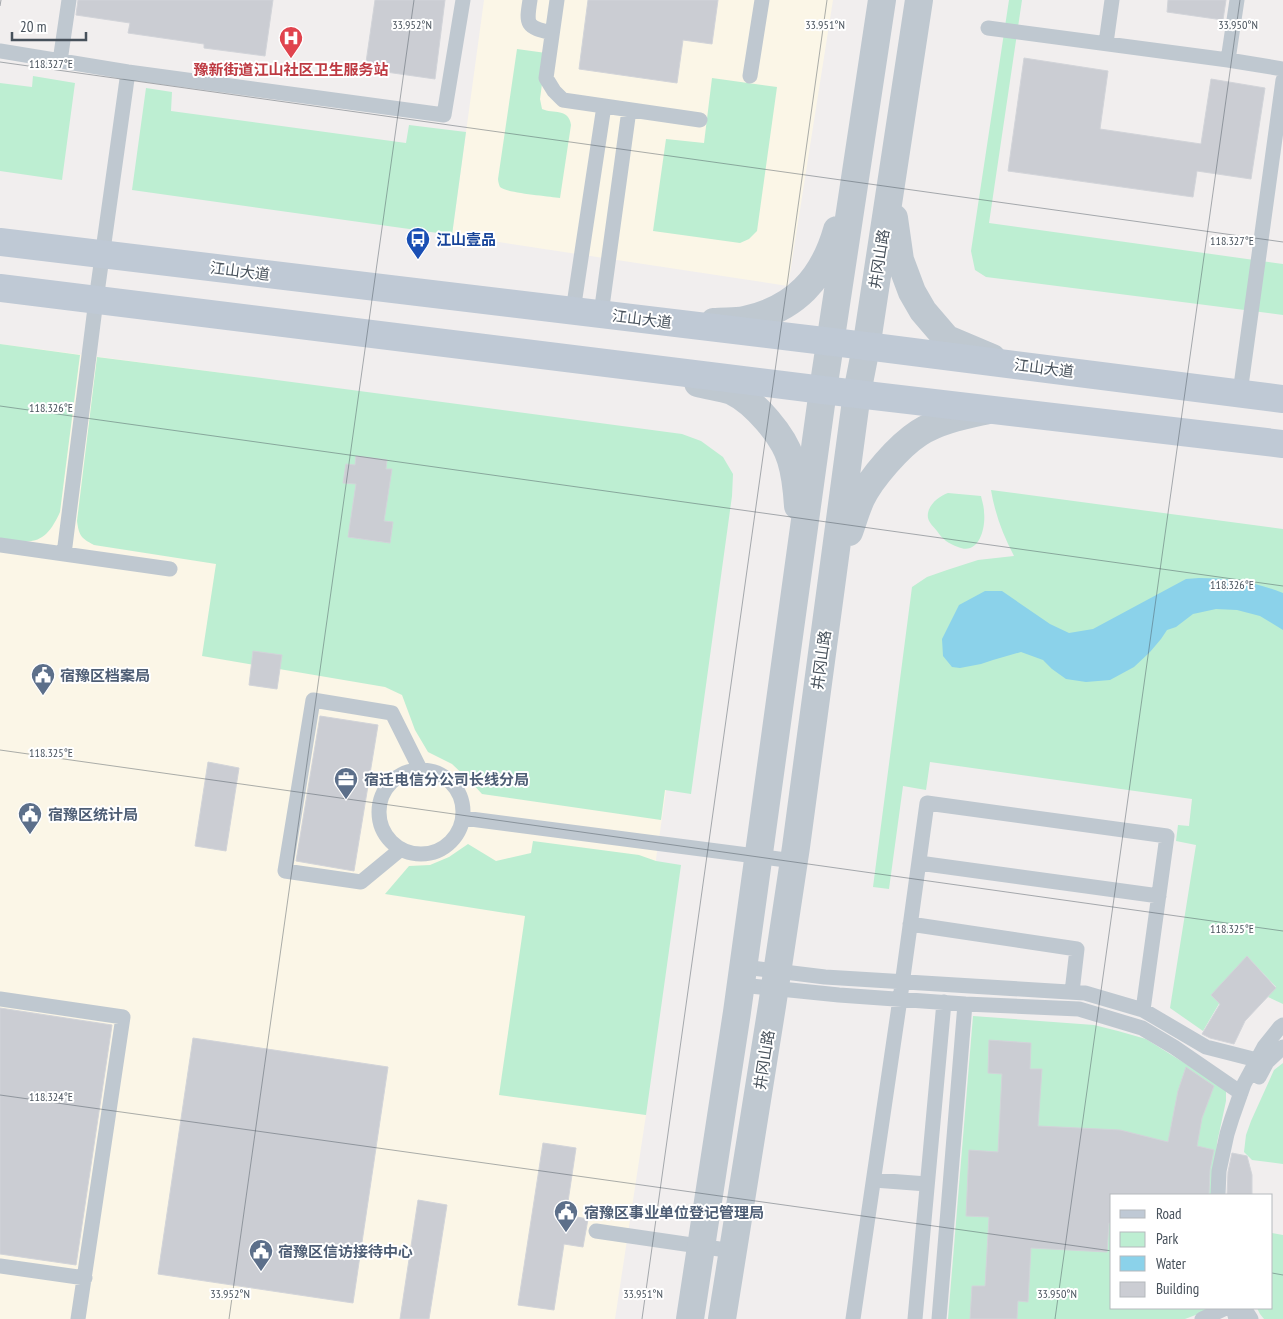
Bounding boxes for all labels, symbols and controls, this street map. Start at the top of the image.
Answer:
scale bar [12,10,86,42]
text: 20 m [20,17,46,36]
text: 33.952°N [392,17,432,32]
text: 33.951°N [805,17,845,32]
text: 33.950°N [1218,17,1258,32]
hospital icon: 豫新街道江山社区卫生服务站 [278,25,304,59]
text: 118.327°E [29,56,73,71]
place label: 豫新街道江山社区卫生服务站 [193,60,389,79]
bus stop icon: 江山壹品 [405,226,431,260]
street label: 井冈山路 [865,228,893,290]
place label: 江山壹品 [436,230,496,249]
text: 118.327°E [1210,233,1254,248]
street label: 江山大道 [209,258,271,284]
street label: 江山大道 [611,306,673,332]
street label: 江山大道 [1013,355,1075,381]
text: 118.326°E [29,400,73,415]
text: 118.326°E [1210,577,1254,592]
street label: 井冈山路 [807,629,835,691]
public building icon: 宿豫区档案局 [30,662,56,696]
place label: 宿豫区档案局 [60,666,150,685]
text: 118.325°E [29,745,73,760]
office icon: 宿迁电信分公司长线分局 [333,766,359,800]
place label: 宿迁电信分公司长线分局 [364,770,529,789]
public building icon: 宿豫区统计局 [17,801,43,835]
place label: 宿豫区统计局 [48,805,138,824]
text: 118.325°E [1210,921,1254,936]
street label: 井冈山路 [750,1029,778,1091]
text: 118.324°E [29,1089,73,1104]
legend [1110,1194,1273,1309]
public building icon: 宿豫区事业单位登记管理局 [553,1199,579,1233]
place label: 宿豫区事业单位登记管理局 [584,1203,764,1222]
text: Road [1156,1204,1182,1223]
text: Park [1156,1229,1178,1248]
public building icon: 宿豫区信访接待中心 [248,1238,274,1272]
place label: 宿豫区信访接待中心 [278,1242,413,1261]
text: Water [1156,1254,1187,1273]
text: Building [1156,1279,1199,1298]
text: 33.952°N [210,1286,250,1301]
text: 33.951°N [623,1286,663,1301]
text: 33.950°N [1037,1286,1077,1301]

